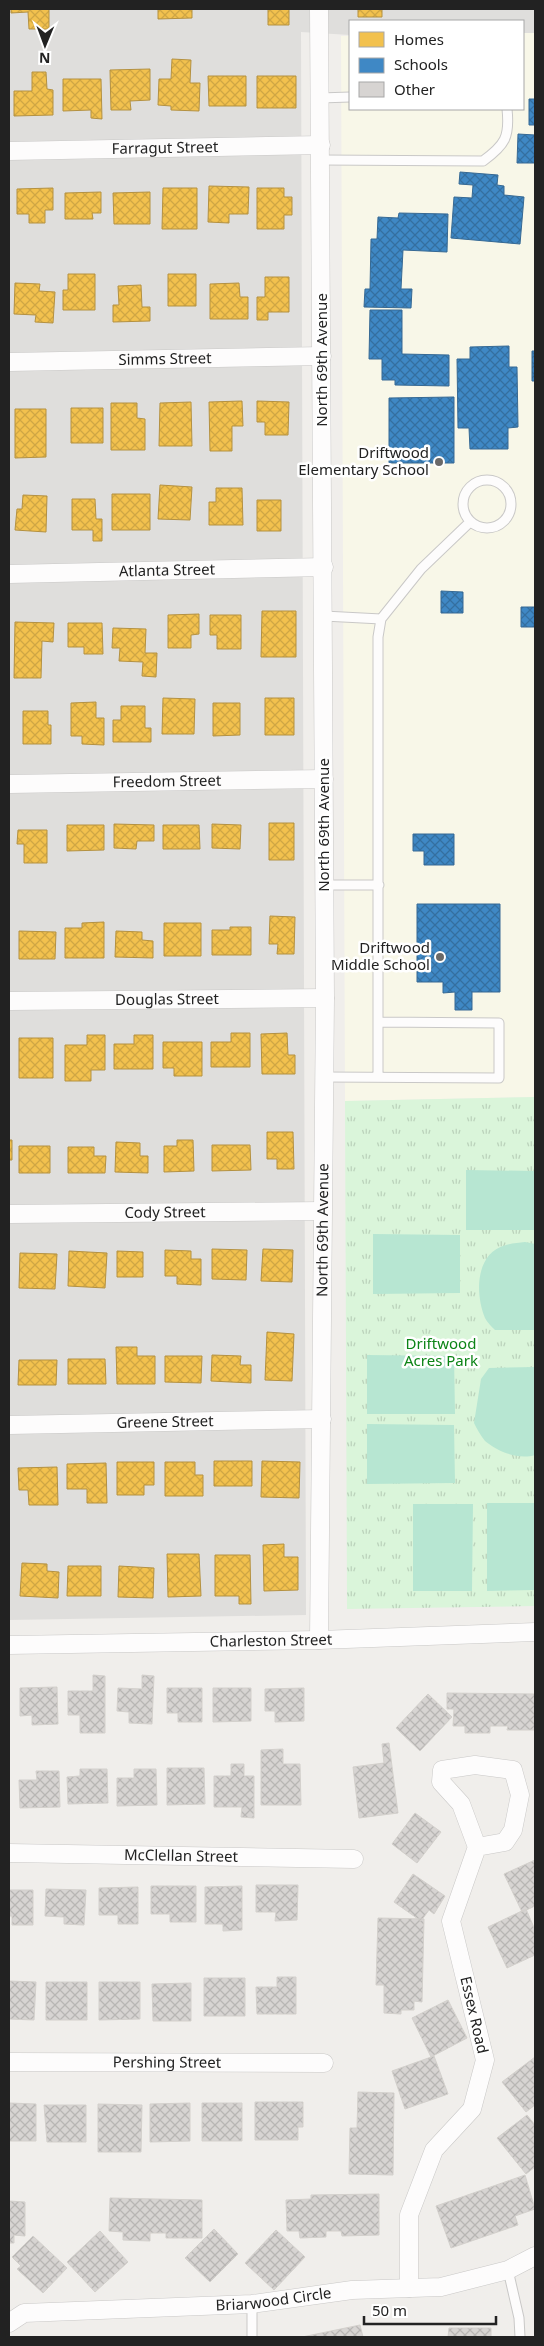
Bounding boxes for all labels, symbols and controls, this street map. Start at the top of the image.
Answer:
north arrow [20,20,70,70]
legend [349,20,524,110]
text: Homes [394,29,444,49]
text: N [39,49,51,68]
text: Schools [394,54,448,74]
text: Other [394,79,435,99]
street label: Farragut Street [112,136,219,158]
street label: North 69th Avenue [311,293,331,427]
street label: Simms Street [118,347,212,369]
place label: Driftwood Elementary School [298,442,429,479]
marker: Driftwood Elementary School [433,456,445,468]
street label: Atlanta Street [119,558,216,581]
street label: North 69th Avenue [313,758,333,892]
street label: Freedom Street [112,770,222,791]
place label: Driftwood Middle School [331,937,430,974]
marker: Driftwood Middle School [434,951,446,963]
street label: Douglas Street [115,988,220,1009]
street label: North 69th Avenue [311,1163,332,1297]
street label: Cody Street [124,1201,206,1222]
park label: Driftwood Acres Park [404,1333,478,1370]
street label: Greene Street [116,1410,214,1432]
street label: Charleston Street [210,1628,333,1651]
street label: McClellan Street [124,1844,239,1866]
street label: Essex Road [456,1974,494,2055]
street label: Pershing Street [113,2051,222,2072]
street label: Briarwood Circle [215,2282,332,2314]
scale bar [364,2294,496,2326]
text: 50 m [372,2300,407,2320]

